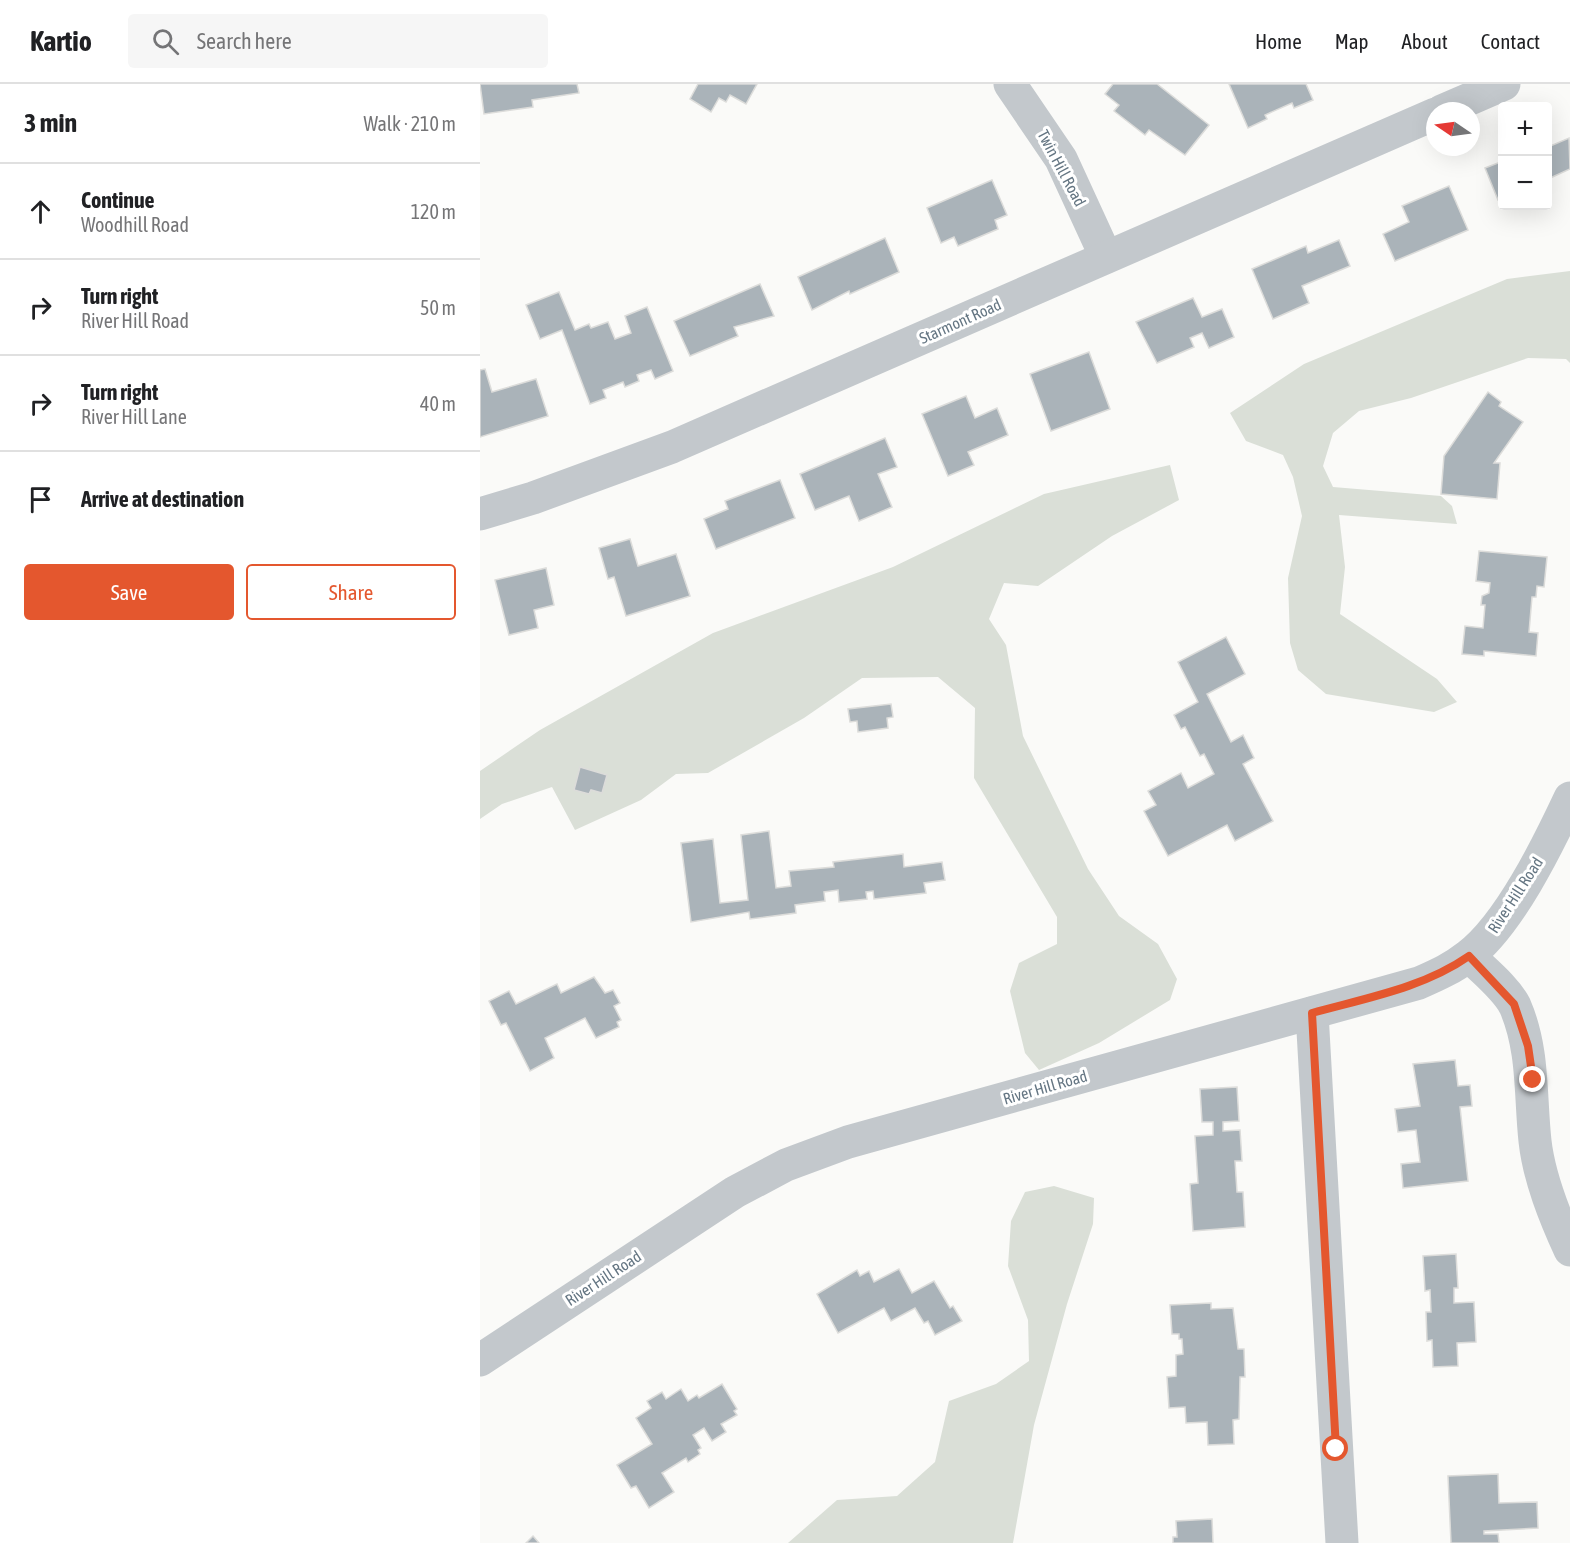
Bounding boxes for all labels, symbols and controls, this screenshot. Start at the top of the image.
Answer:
search box [128,14,548,68]
text: Kartio [30,25,92,57]
icon: search [149,25,182,58]
text: Search here [197,28,292,54]
text: Home [1255,29,1302,53]
text: Map [1335,29,1369,53]
text: About [1402,29,1448,53]
text: Contact [1481,29,1540,53]
north arrow [1426,102,1480,156]
map controls [1498,102,1552,210]
button: + [1498,102,1552,156]
text: 3 min [24,108,77,138]
text: Walk · 210 m [364,112,456,135]
street label: Twin Hill Road [1034,127,1090,209]
button: − [1498,156,1552,210]
text: Continue [81,187,155,213]
icon: ahead [24,195,57,228]
text: 120 m [411,200,456,223]
text: Woodhill Road [81,213,189,236]
text: Turn right [81,283,158,309]
icon: right [24,291,57,324]
street label: Starmont Road [916,295,1004,347]
text: 50 m [420,296,456,319]
text: River Hill Road [81,309,189,332]
text: Turn right [81,379,158,405]
icon: right [24,387,57,420]
text: 40 m [420,392,456,415]
text: River Hill Lane [81,405,187,428]
icon: arrive [24,483,57,516]
text: Arrive at destination [81,486,244,512]
button: Save [24,564,234,620]
button: Share [246,564,456,620]
street label: River Hill Road [1484,854,1546,936]
street label: River Hill Road [1001,1066,1089,1108]
route end [1519,1066,1545,1092]
street label: River Hill Road [562,1247,644,1309]
route start [1322,1435,1348,1461]

